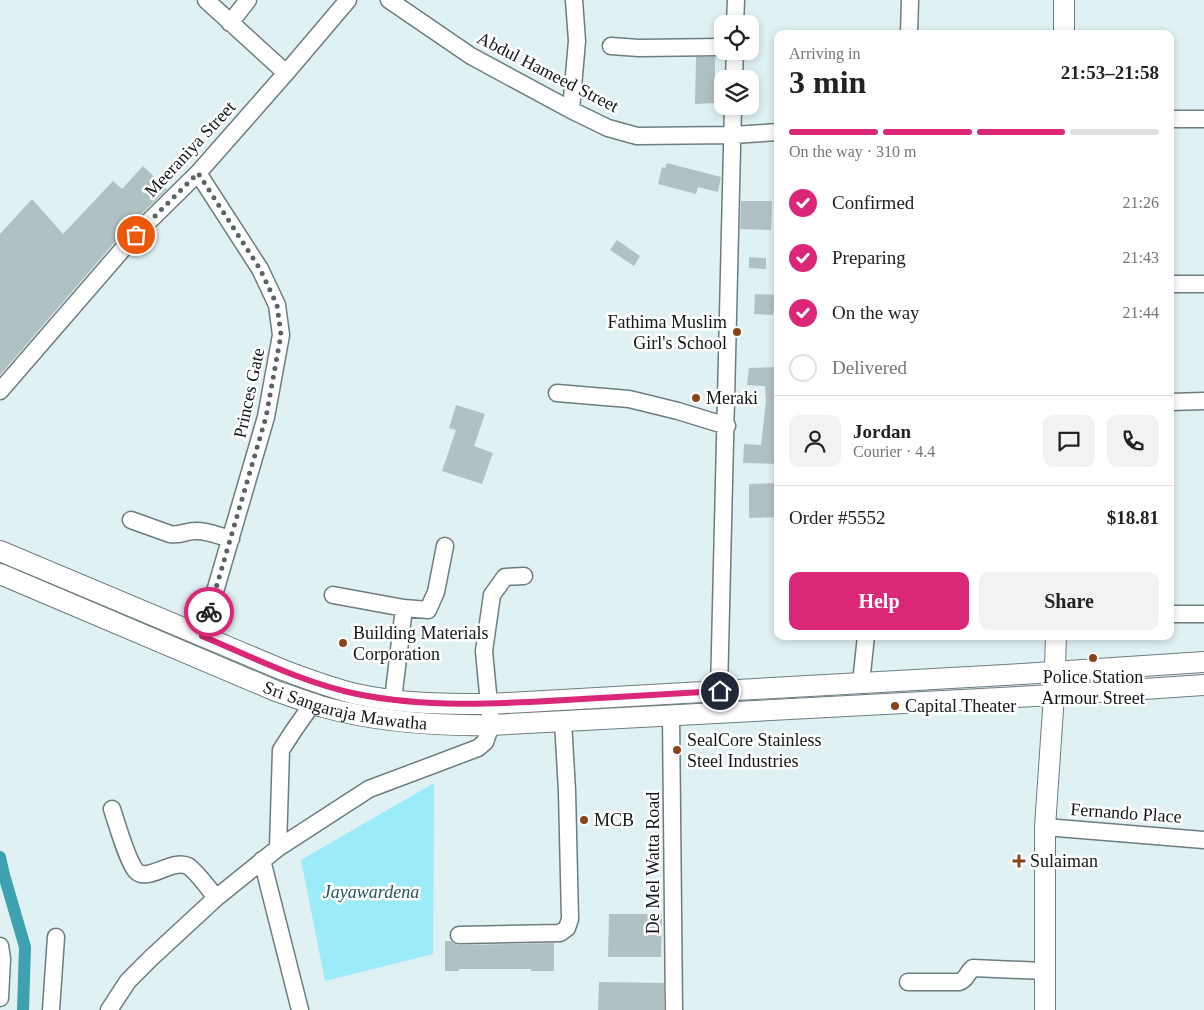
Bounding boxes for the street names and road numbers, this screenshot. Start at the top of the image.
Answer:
street label: Abdul Hameed Street [474,28,622,116]
street label: Meeraniya Street [141,97,239,201]
street label: Princes Gate [230,346,268,440]
street label: Sri Sangaraja Mawatha [260,677,428,734]
street label: De Mel Watta Road [643,792,663,934]
street label: Fernando Place [1070,799,1182,827]

